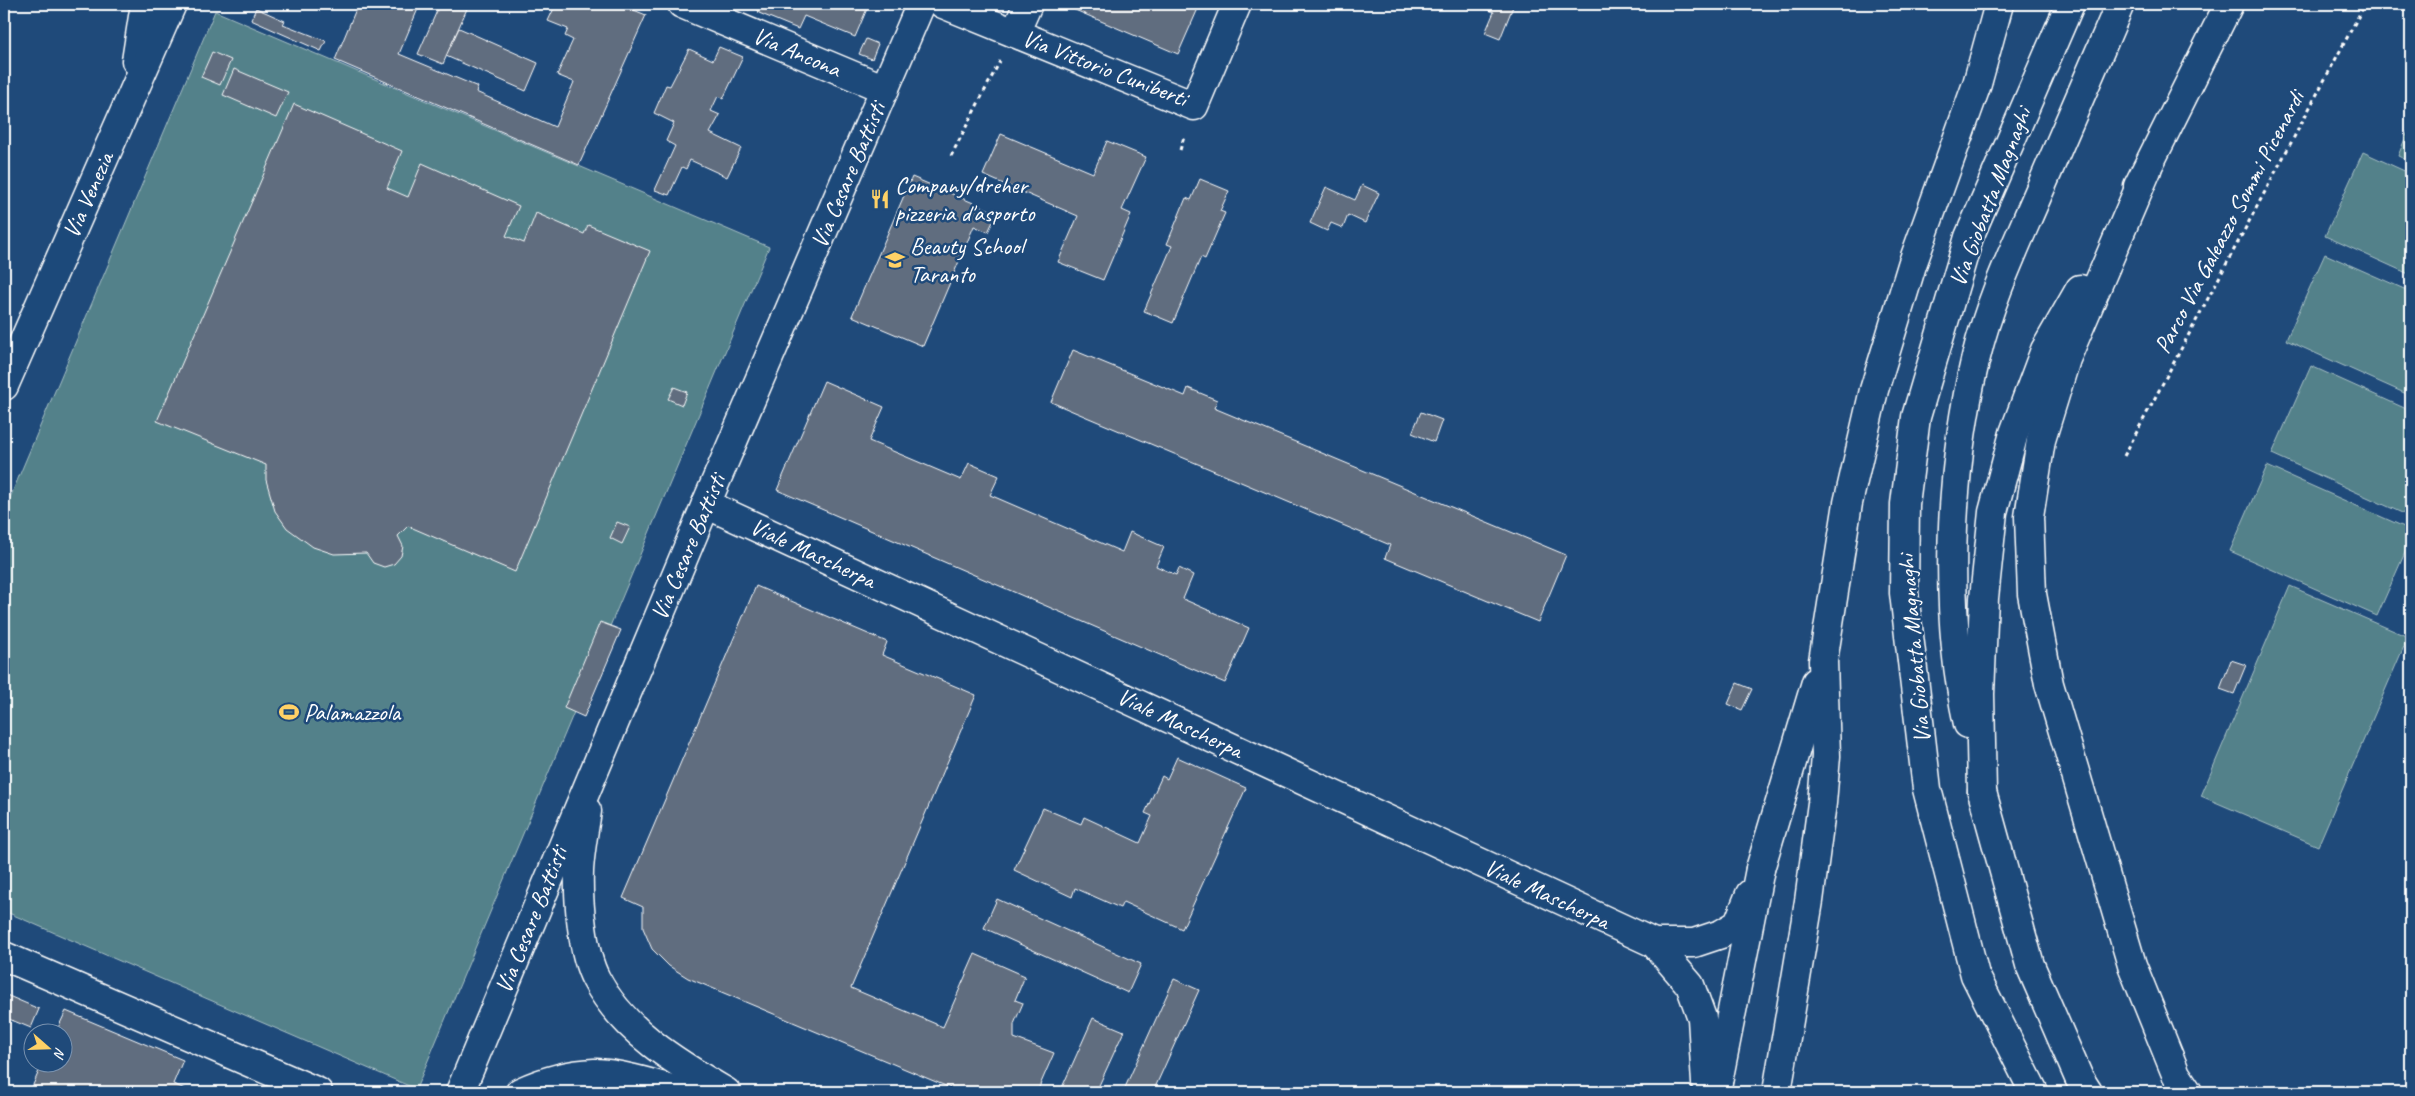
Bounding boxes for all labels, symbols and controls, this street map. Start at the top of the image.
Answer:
street label: Via Ancona [749,20,847,84]
street label: Via Vittorio Cuniberti [1018,23,1194,114]
street label: Parco Via Galeazzo Sommi Picenardi [2147,83,2312,358]
street label: Via Cesare Battisti [804,95,893,252]
street label: Via Giobatta Magnaghi [1942,100,2039,291]
street label: Via Venezia [56,145,121,243]
place label: Company/dreher pizzeria d'asporto [895,170,1036,228]
restaurant icon: Company/dreher pizzeria d'asporto [869,188,891,210]
place label: Beauty School Taranto [910,231,1027,289]
school or university icon: Beauty School Taranto [884,249,906,271]
street label: Via Cesare Battisti [644,467,733,624]
street label: Viale Mascherpa [746,511,882,596]
street label: Via Giobatta Magnaghi [1891,550,1937,744]
street label: Viale Mascherpa [1113,681,1249,766]
place label: Palamazzola [304,697,402,727]
sports icon: Palamazzola [278,701,300,723]
street label: Via Cesare Battisti [488,840,575,998]
street label: Viale Mascherpa [1480,852,1616,937]
north arrow [22,1024,72,1074]
text: N [49,1045,69,1061]

